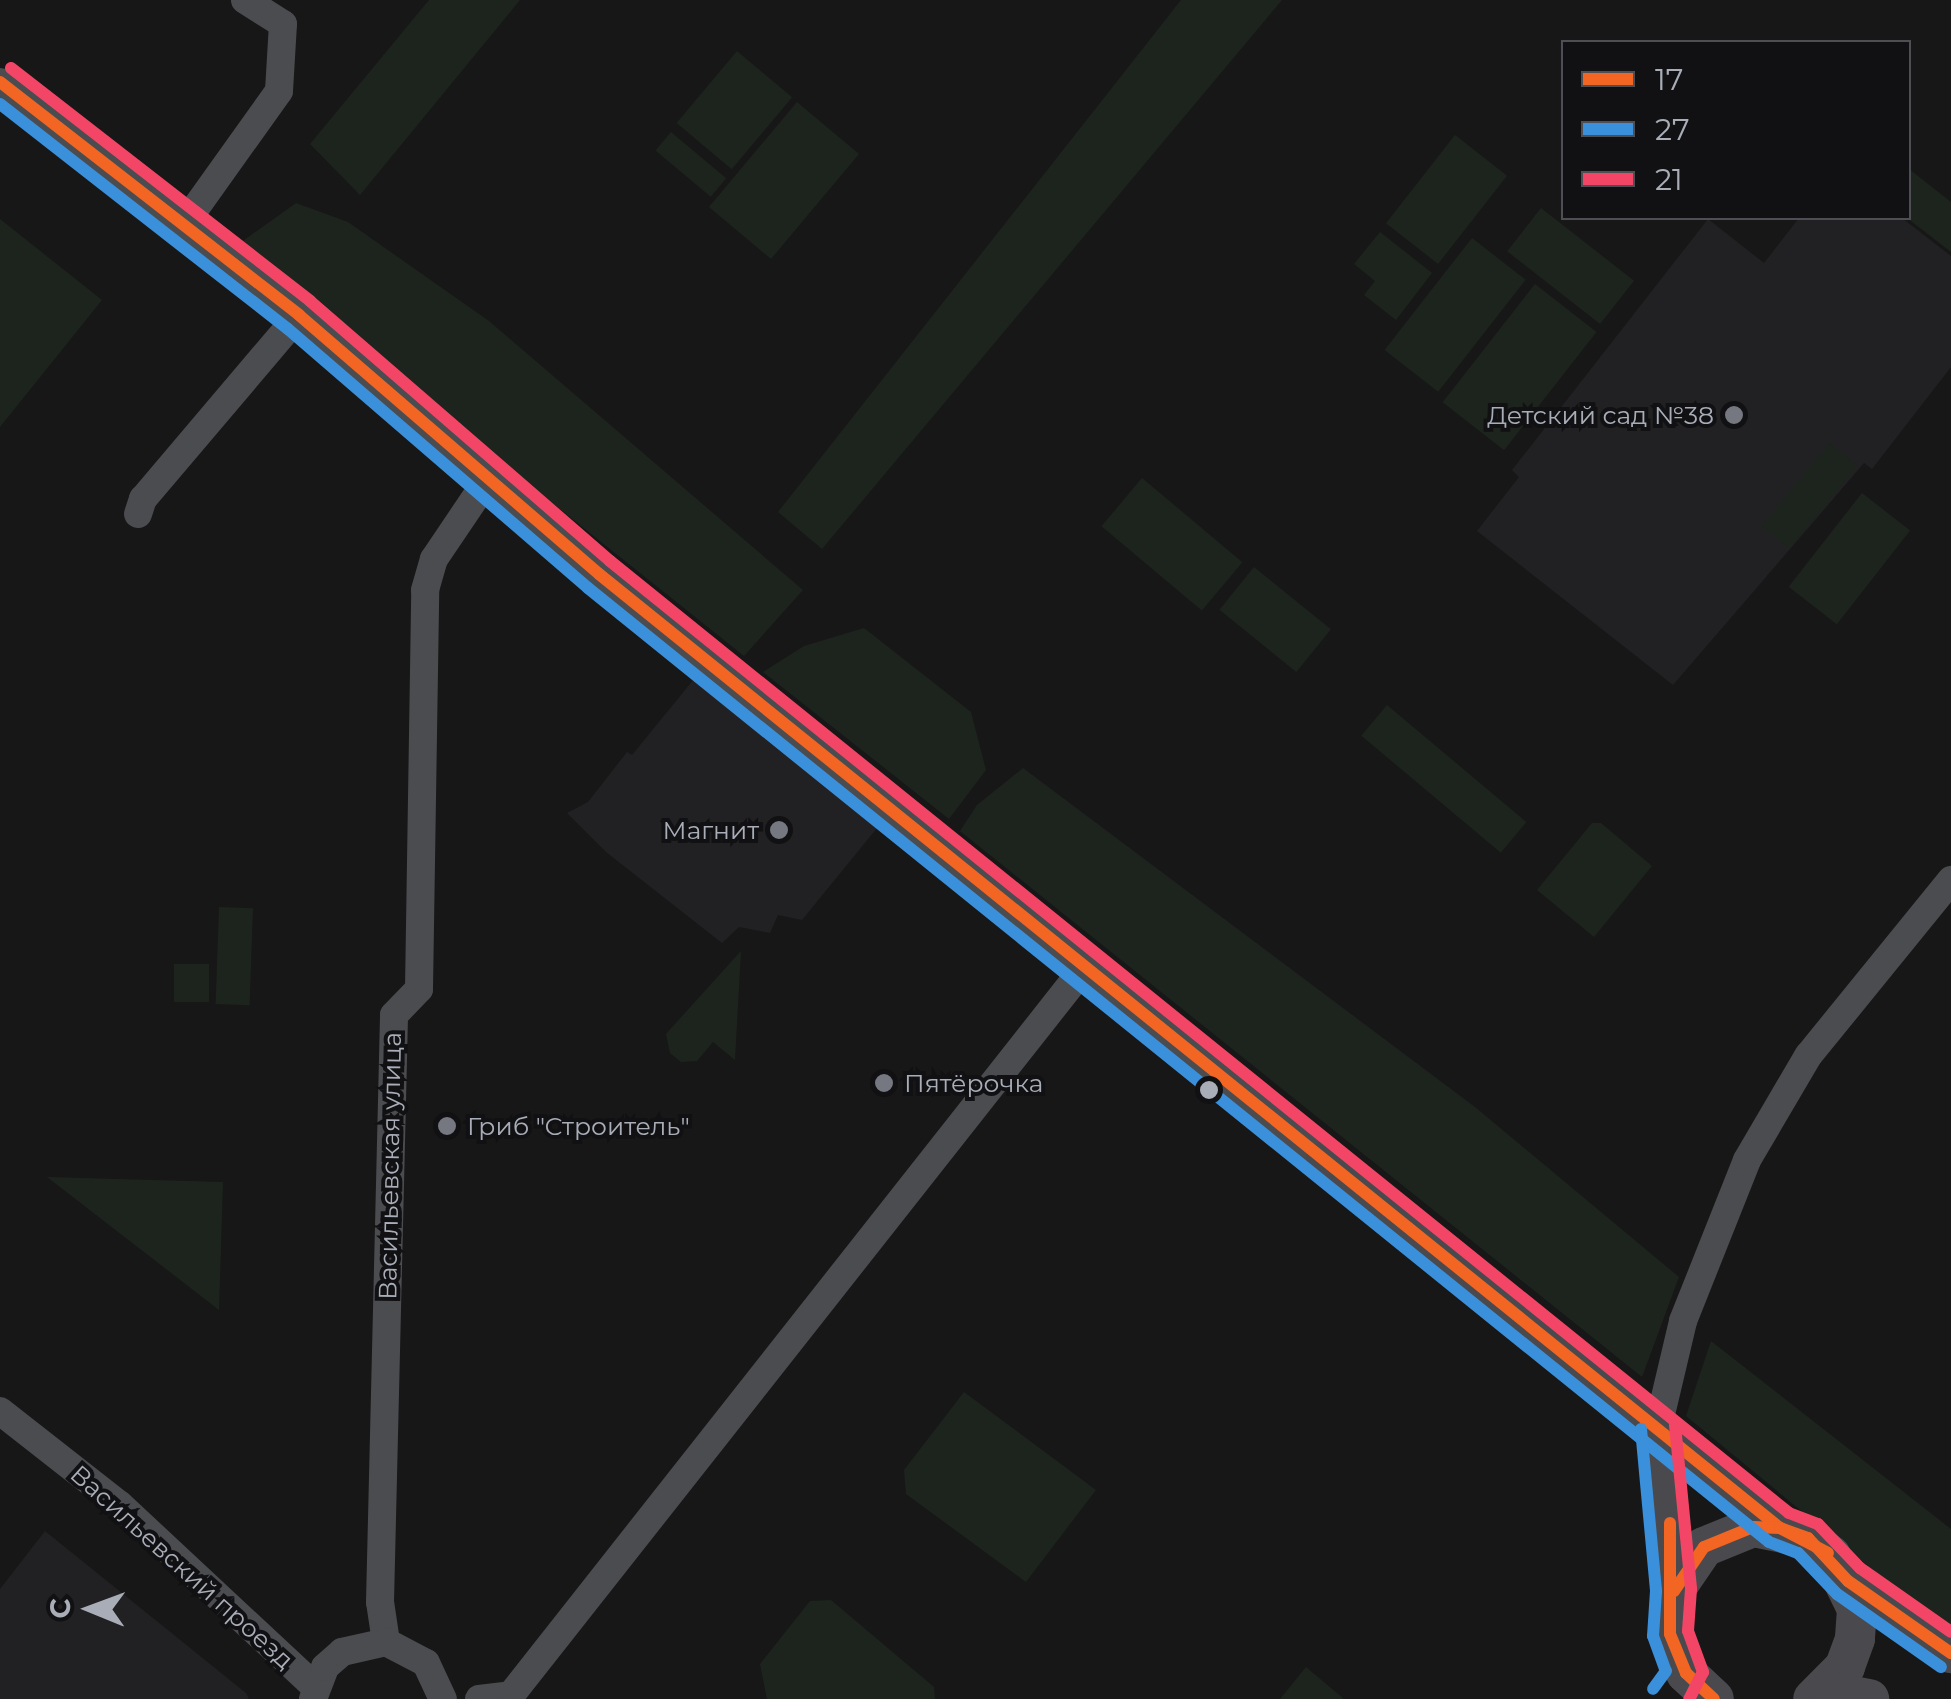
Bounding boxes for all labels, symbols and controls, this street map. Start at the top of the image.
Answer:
legend [1561,40,1911,220]
text: 17 [1655,61,1684,98]
text: 27 [1655,111,1690,148]
text: 21 [1655,161,1683,198]
place label: Детский сад №38 [1487,400,1714,430]
marker: Детский сад №38 [1723,404,1745,426]
place label: Магнит [663,815,759,845]
marker: Магнит [768,819,790,841]
street label: Васильевская улица [373,1032,407,1300]
place label: Пятёрочка [904,1068,1043,1098]
marker: Пятёрочка [873,1072,895,1094]
unlabelled marker [1199,1080,1219,1100]
place label: Гриб "Строитель" [467,1111,690,1141]
marker: Гриб "Строитель" [436,1115,458,1137]
street label: Васильевский проезд [64,1459,300,1675]
north arrow [40,1559,140,1659]
text: С [43,1598,77,1619]

